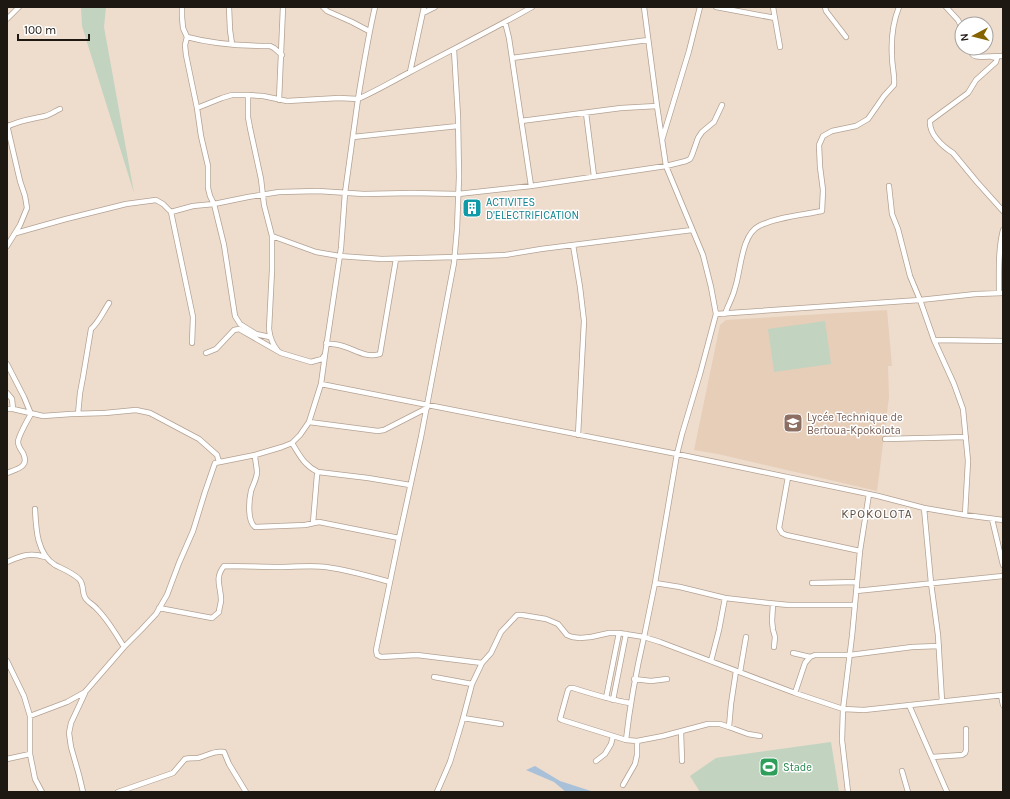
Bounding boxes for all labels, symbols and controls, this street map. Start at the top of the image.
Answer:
scale bar [18,16,89,42]
north arrow [954,16,994,56]
text: 100 m [24,23,56,37]
text: N [958,32,972,42]
place label: ACTIVITES D'ELECTRIFICATION [486,196,579,222]
building icon: ACTIVITES D'ELECTRIFICATION [461,197,483,219]
place label: Lycée Technique de Bertoua-Kpokolota [807,411,903,437]
school or university icon: Lycée Technique de Bertoua-Kpokolota [782,412,804,434]
district label: KPOKOLOTA [841,507,913,521]
sports icon: Stade [758,756,780,778]
place label: Stade [783,761,812,774]

